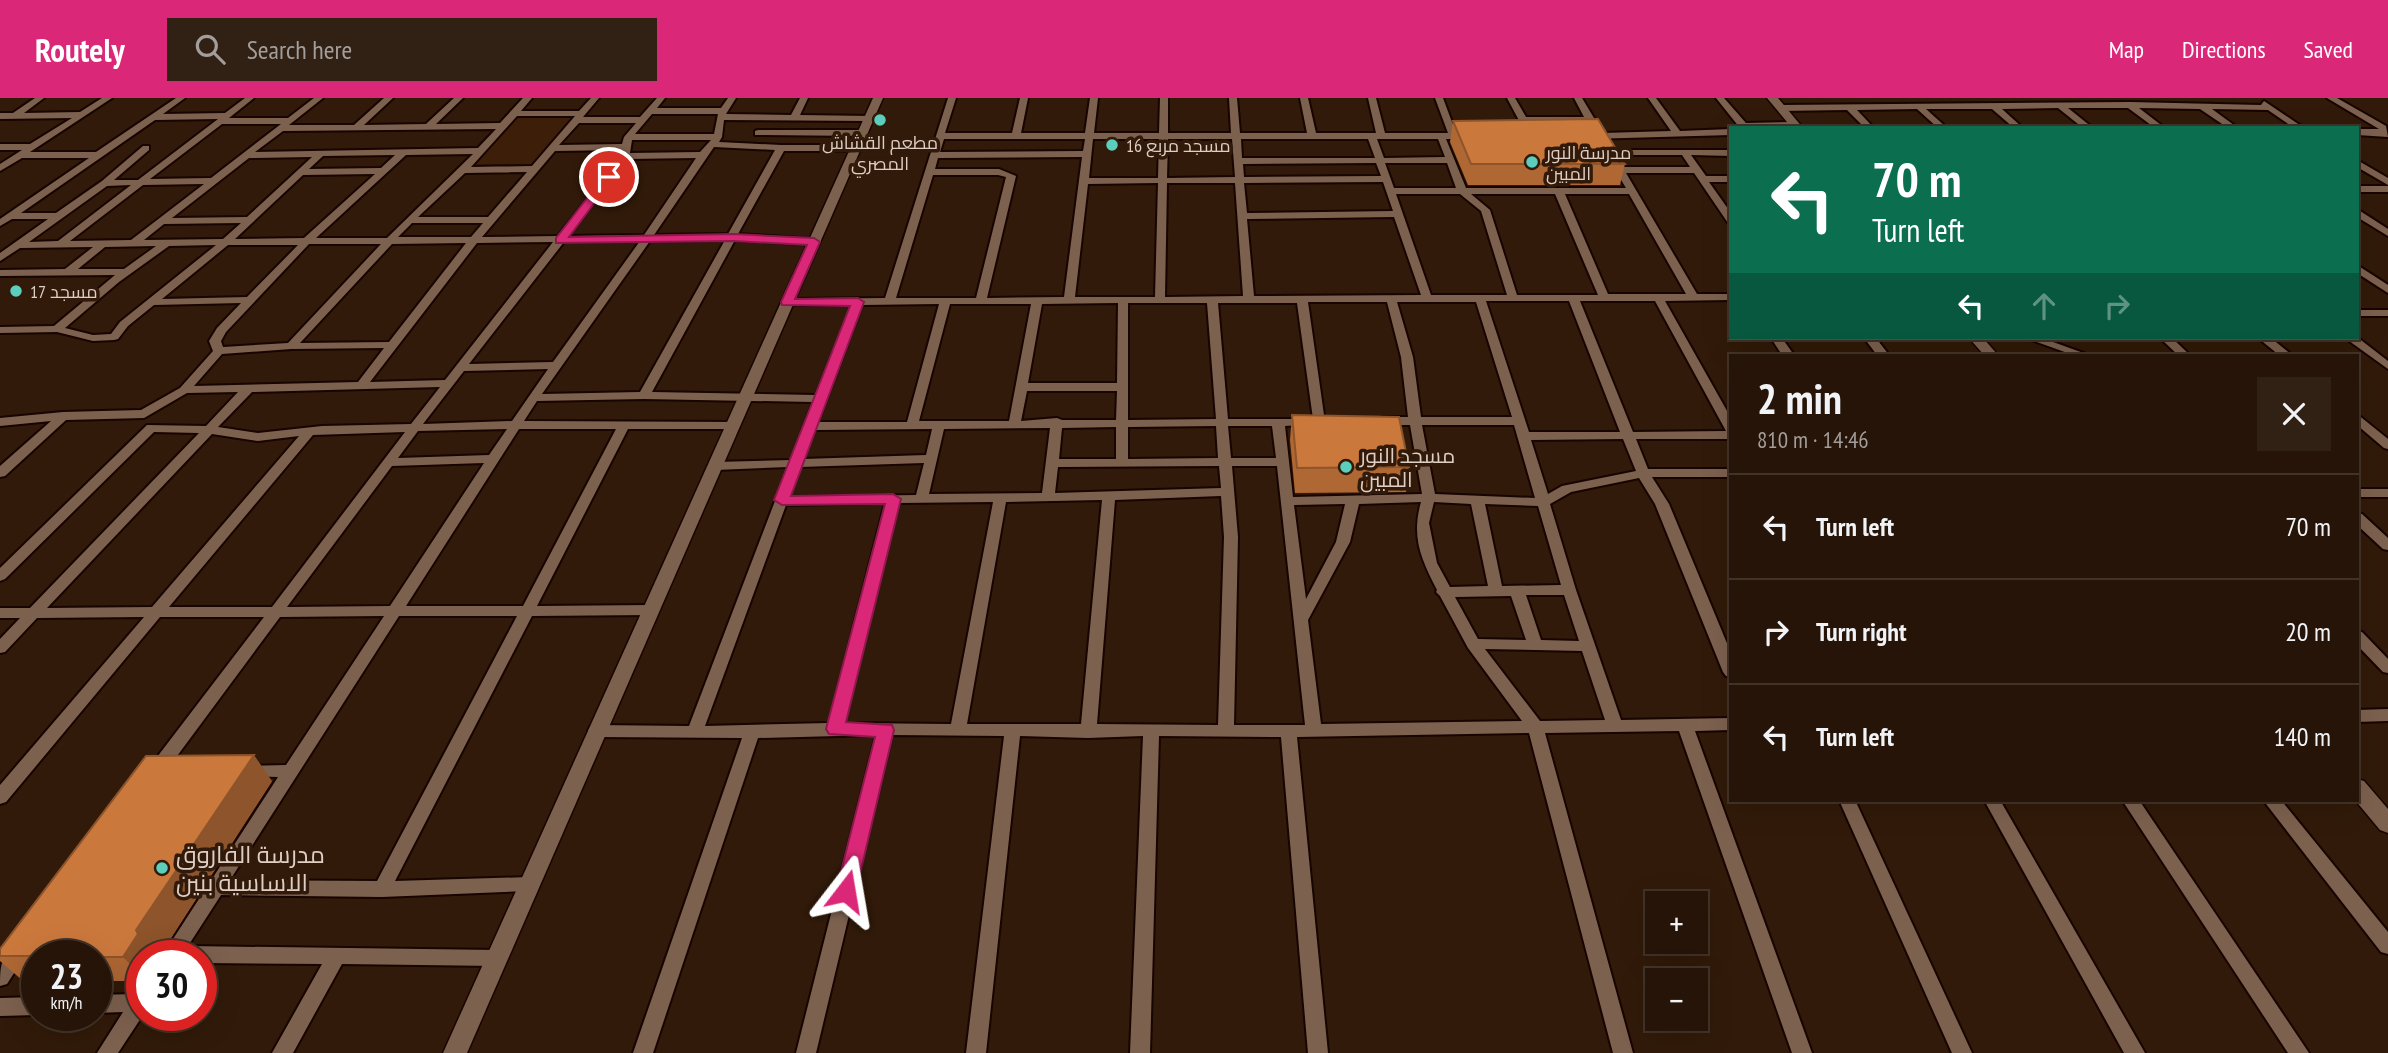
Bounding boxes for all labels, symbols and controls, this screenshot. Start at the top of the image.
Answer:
search box [167,18,657,81]
text: Routely [35,28,125,71]
icon: search [191,30,229,68]
text: Search here [247,33,352,66]
text: Map [2109,34,2144,65]
text: Directions [2182,34,2266,65]
text: Saved [2304,34,2353,65]
marker: مطعم القشاش المصري [872,112,888,128]
place label: مطعم القشاش المصري [822,131,938,178]
place label: مسجد مربع 16 [1126,134,1230,158]
marker: مسجد مربع 16 [1104,137,1120,153]
place label: مدرسة النور المبين [1545,141,1631,185]
pin [579,147,639,207]
text: 70 m [1872,147,1961,211]
marker: مدرسة النور المبين [1524,154,1540,170]
icon: left [1757,154,1848,245]
icon: arrive [590,158,628,196]
text: Turn left [1872,209,1964,251]
place label: مسجد 17 [30,280,98,303]
marker: مسجد 17 [8,283,24,299]
icon: left [1952,287,1990,325]
icon: ahead [2025,287,2063,325]
icon: right [2098,287,2136,325]
text: 2 min [1757,371,1842,426]
button: close [2257,377,2331,451]
text: 810 m · 14:46 [1757,425,1869,454]
place label: مسجد النور المبين [1359,442,1455,493]
marker: مسجد النور المبين [1338,459,1354,475]
icon: left [1757,508,1795,546]
text: Turn left [1816,510,1894,543]
text: 70 m [2285,510,2331,543]
icon: right [1757,613,1795,651]
text: Turn right [1816,615,1907,648]
text: 20 m [2285,615,2331,648]
icon: left [1757,718,1795,756]
text: Turn left [1816,720,1894,753]
text: 140 m [2273,720,2331,753]
place label: مدرسة الفاروق الاساسية بنين [176,839,325,898]
position arrow [809,854,883,928]
marker: مدرسة الفاروق الاساسية بنين [154,860,170,876]
map controls [1645,891,1708,1031]
button: + [1645,891,1708,954]
speed limit sign: 30 [126,940,217,1031]
text: 23 [50,953,83,999]
button: − [1645,968,1708,1031]
text: km/h [51,991,82,1014]

